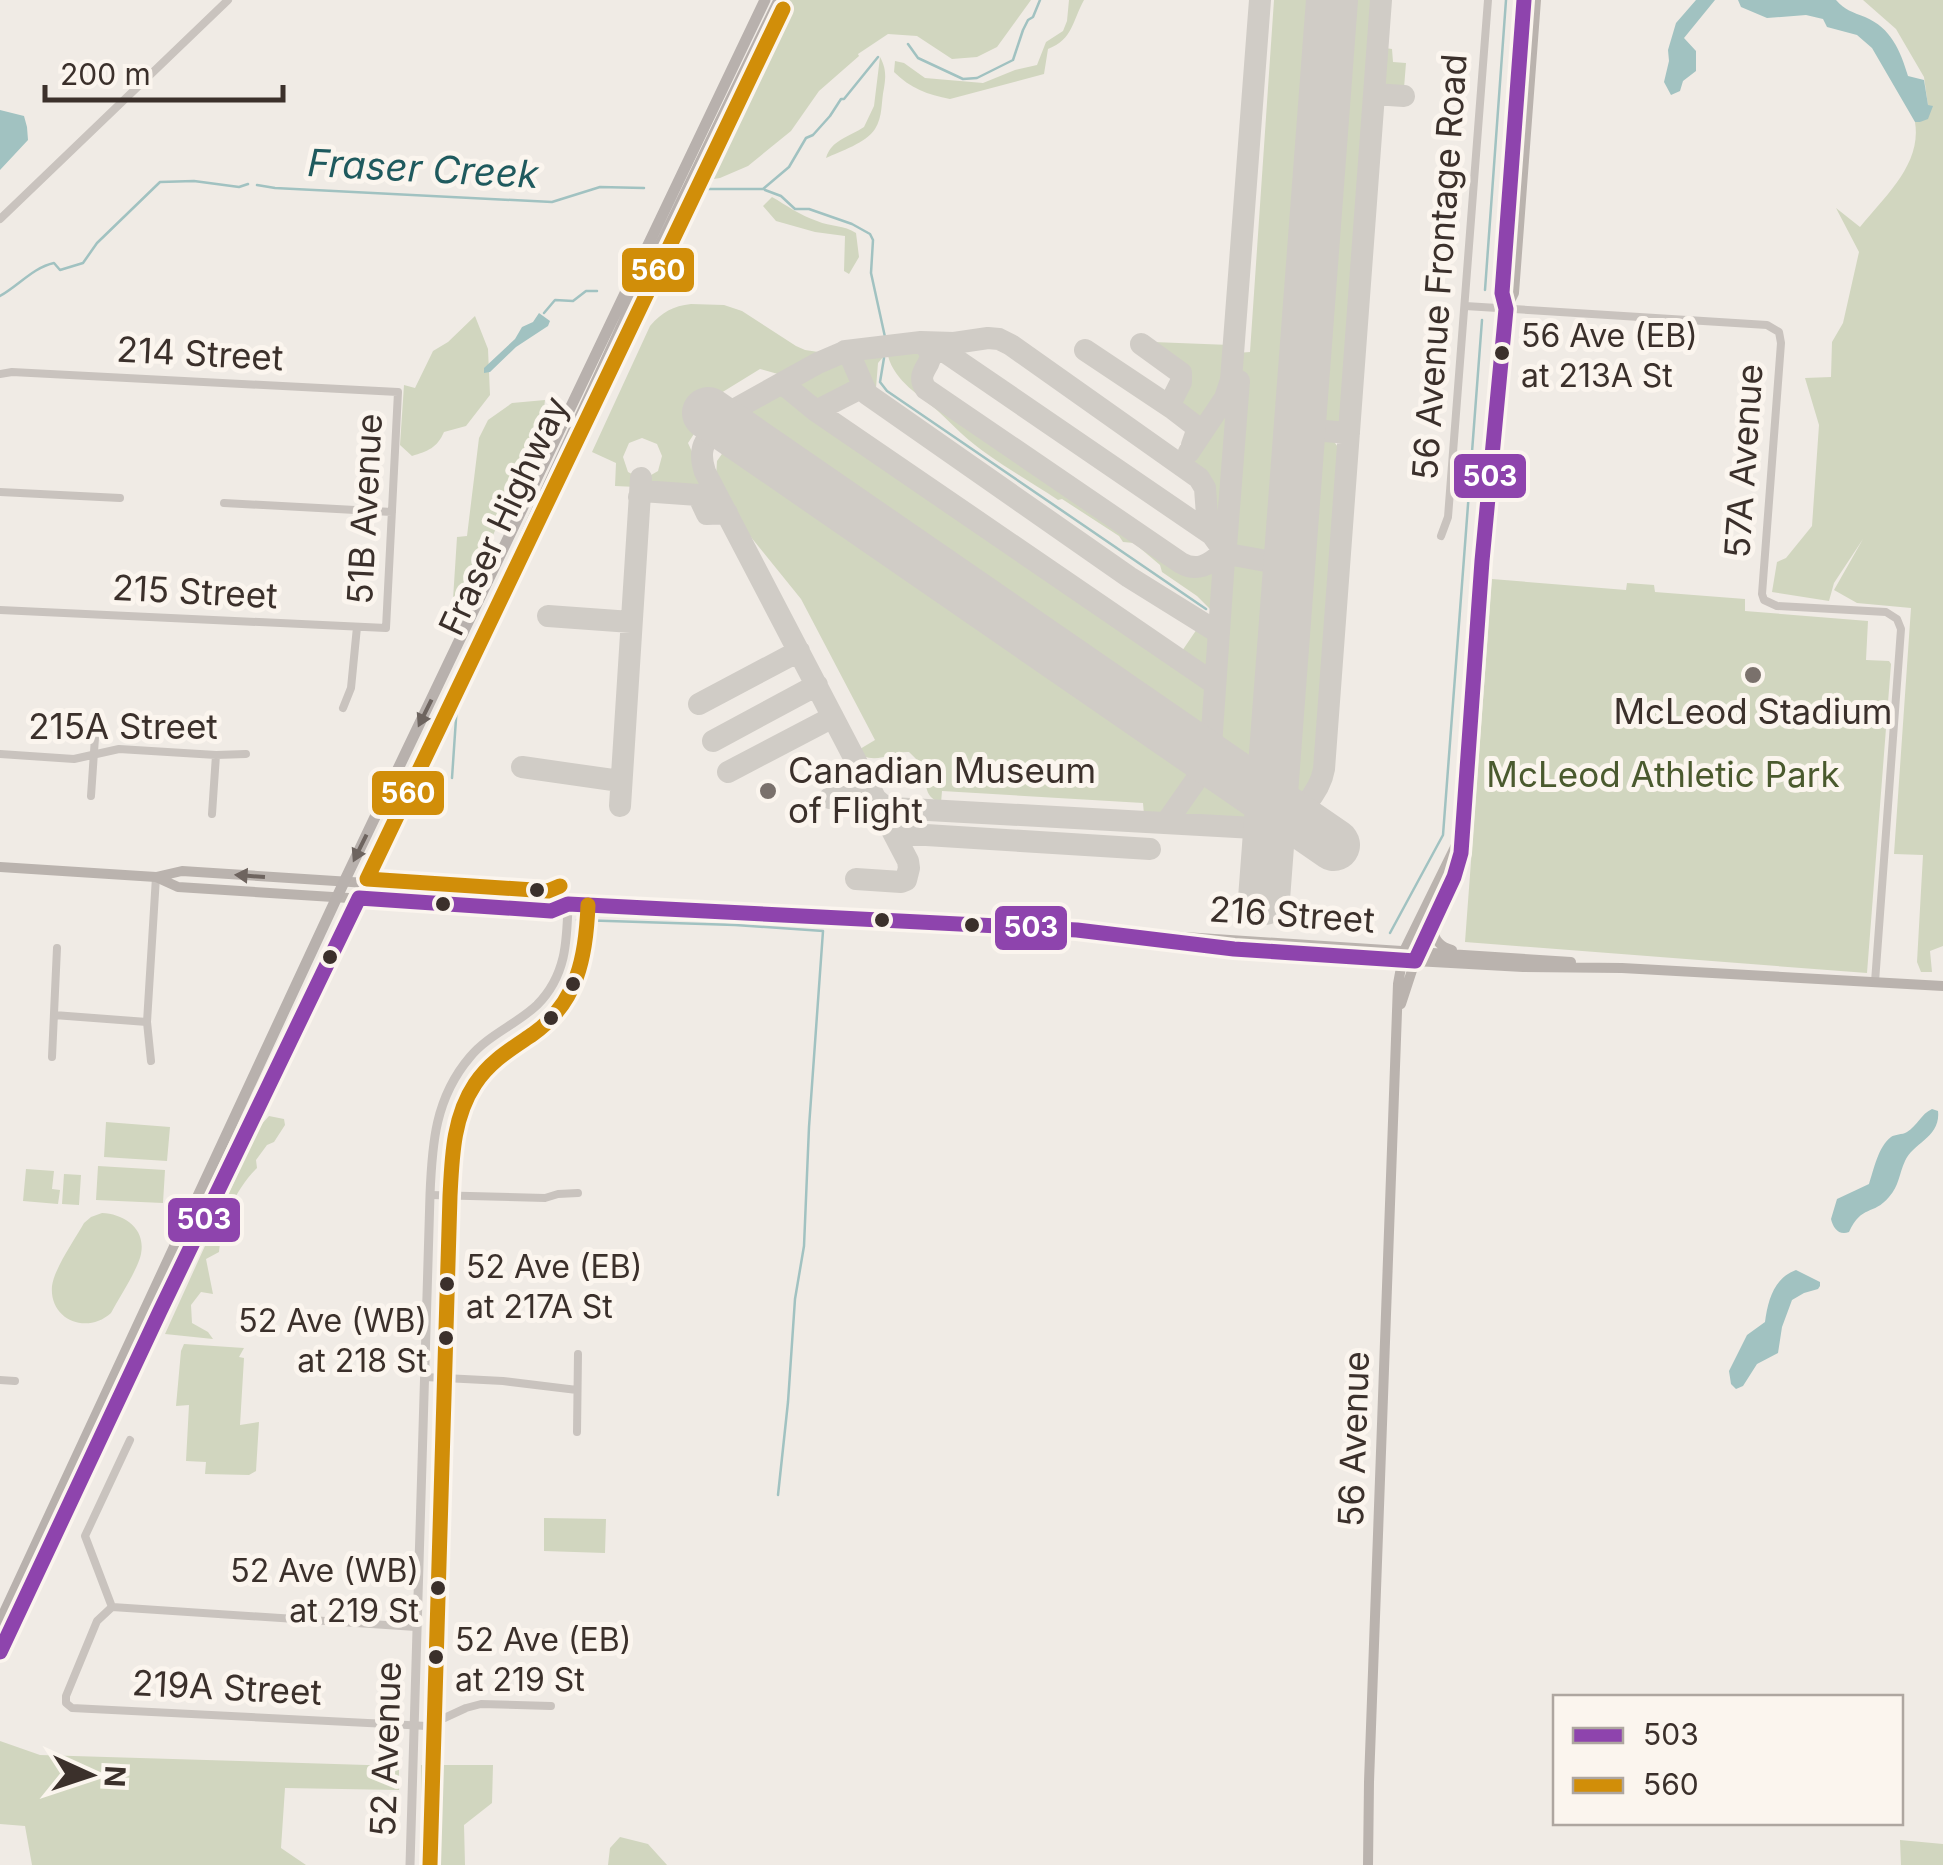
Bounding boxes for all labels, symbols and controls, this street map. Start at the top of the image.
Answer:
scale bar [45,40,282,102]
street label: 56 Avenue Frontage Road [1403,53,1475,481]
text: 200 m [60,56,151,92]
water label: Fraser Creek [306,139,541,197]
line badge: 560 [620,246,696,294]
text: 560 [631,253,685,287]
place label: 56 Ave (EB) at 213A St [1521,316,1698,395]
street label: 214 Street [116,328,284,378]
marker: 56 Ave (EB) at 213A St [1492,343,1512,363]
street label: 57A Avenue [1715,363,1771,559]
street label: Fraser Highway [429,390,577,642]
street label: 51B Avenue [338,412,390,606]
line badge: 503 [1452,452,1528,500]
text: 503 [1463,459,1517,493]
street label: 215 Street [111,566,279,616]
marker: McLeod Stadium [1742,664,1764,686]
place label: McLeod Stadium [1613,690,1893,732]
one-way arrow [416,699,433,728]
street label: 215A Street [28,705,218,747]
place label: Canadian Museum of Flight [788,749,1096,831]
park label: McLeod Athletic Park [1486,753,1840,795]
line badge: 560 [370,769,446,817]
text: 560 [381,776,435,810]
marker: Canadian Museum of Flight [757,780,779,802]
one-way arrow [351,834,368,863]
one-way arrow [233,868,265,884]
unlabelled marker [527,880,547,900]
street label: 216 Street [1208,887,1376,941]
unlabelled marker [433,894,453,914]
line badge: 503 [993,904,1069,952]
unlabelled marker [872,910,892,930]
text: 503 [1004,910,1058,944]
unlabelled marker [962,915,982,935]
unlabelled marker [320,947,340,967]
unlabelled marker [563,974,583,994]
unlabelled marker [541,1008,561,1028]
line badge: 503 [166,1196,242,1244]
text: 503 [177,1202,231,1236]
place label: 52 Ave (EB) at 217A St [466,1247,642,1326]
marker: 52 Ave (EB) at 217A St [437,1274,457,1294]
place label: 52 Ave (WB) at 218 St [238,1301,427,1380]
marker: 52 Ave (WB) at 218 St [436,1328,456,1348]
street label: 56 Avenue [1329,1350,1377,1528]
place label: 52 Ave (WB) at 219 St [230,1551,419,1630]
marker: 52 Ave (WB) at 219 St [428,1578,448,1598]
place label: 52 Ave (EB) at 219 St [455,1620,631,1699]
marker: 52 Ave (EB) at 219 St [426,1647,446,1667]
street label: 219A Street [131,1661,323,1713]
street label: 52 Avenue [361,1661,409,1837]
legend [1553,1695,1903,1825]
text: 503 [1643,1716,1699,1752]
north arrow [40,1725,140,1825]
text: N [97,1765,133,1788]
text: 560 [1643,1766,1699,1802]

